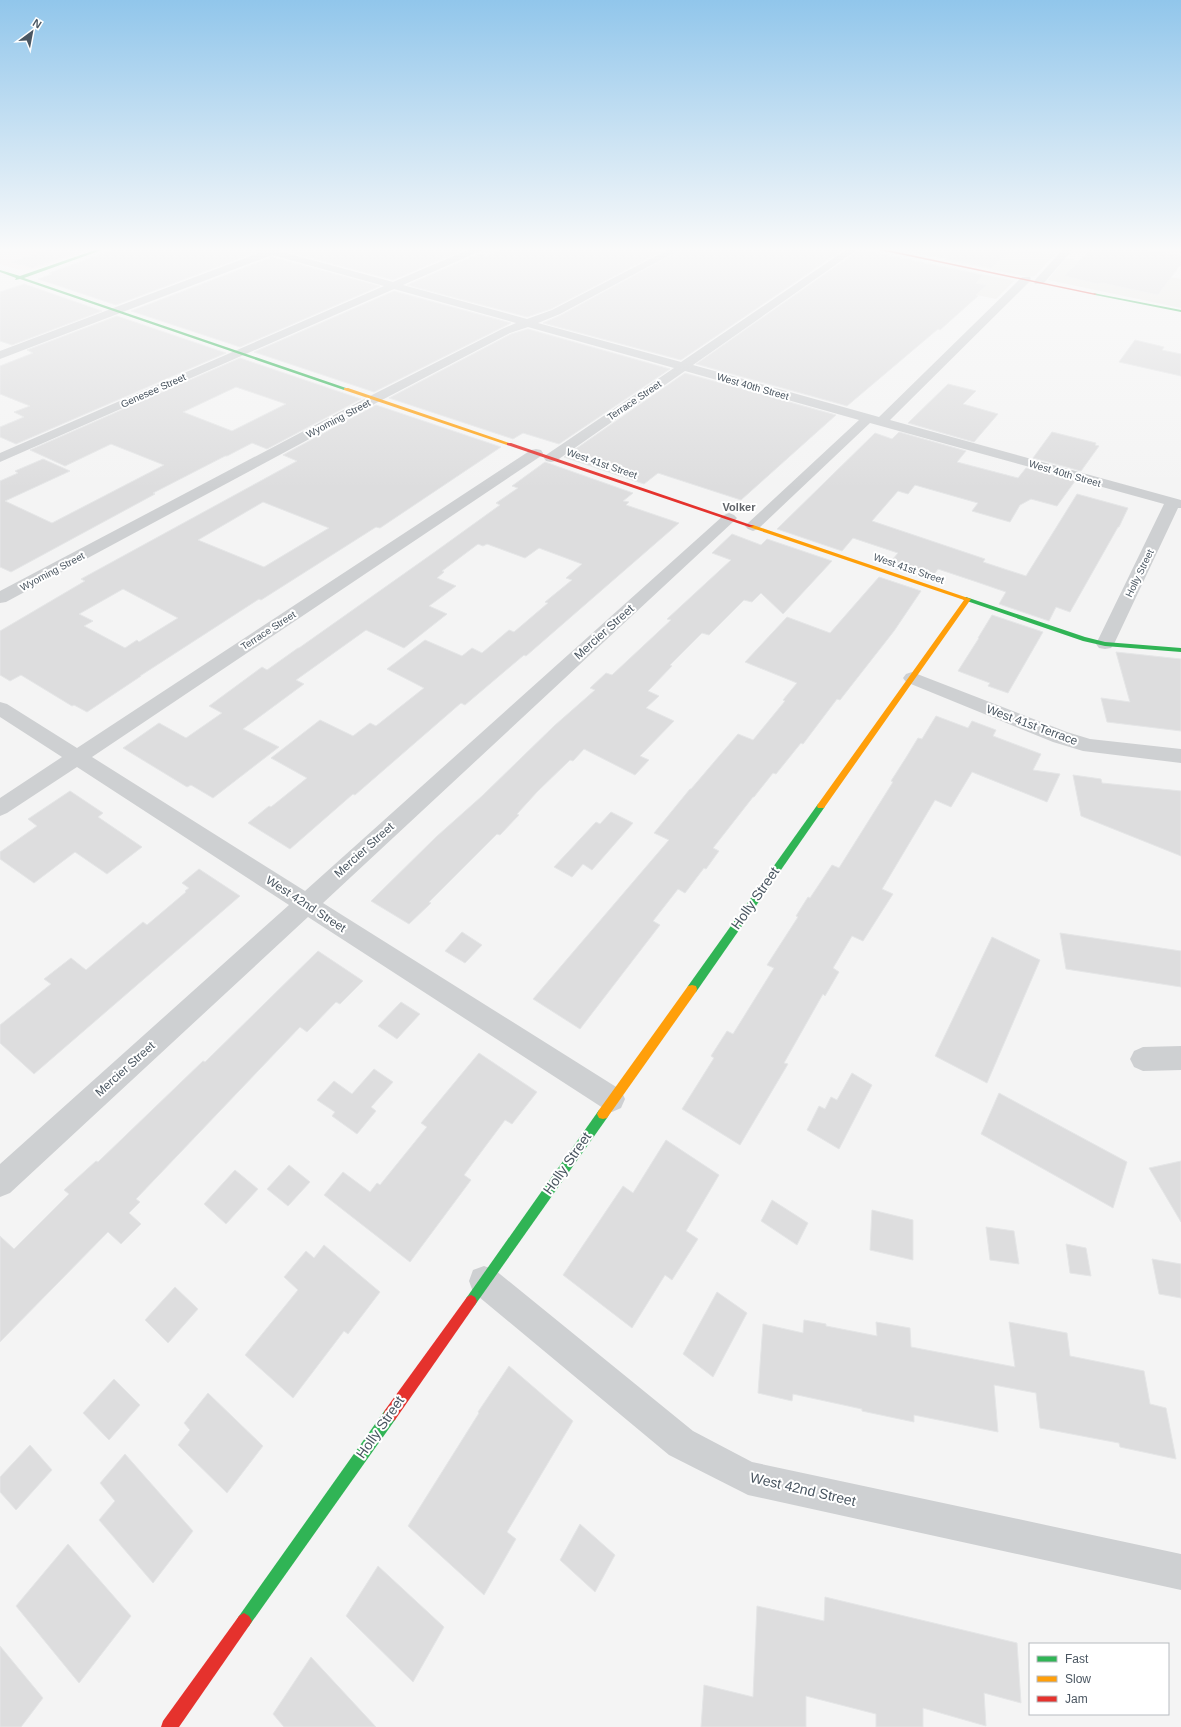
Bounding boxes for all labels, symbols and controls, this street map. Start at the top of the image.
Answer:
north arrow [12,12,52,52]
text: N [31,16,44,31]
street label: Genesee Street [119,371,188,410]
street label: West 40th Street [716,371,790,402]
street label: Terrace Street [605,378,664,423]
street label: Wyoming Street [304,397,372,440]
street label: West 41st Street [565,446,639,481]
street label: West 40th Street [1028,458,1102,489]
district label: Volker [723,501,756,513]
street label: Holly Street [1123,547,1156,599]
street label: Wyoming Street [18,550,86,593]
street label: West 41st Street [872,551,946,586]
street label: Mercier Street [571,601,637,662]
street label: Terrace Street [239,609,298,652]
street label: West 41st Terrace [984,702,1080,748]
street label: Mercier Street [331,819,397,880]
street label: Holly Street [728,864,782,932]
street label: West 42nd Street [263,873,349,935]
street label: Mercier Street [92,1038,158,1099]
street label: Holly Street [540,1129,594,1197]
street label: Holly Street [353,1393,407,1461]
street label: West 42nd Street [749,1469,857,1509]
legend [1029,1643,1169,1715]
text: Fast [1065,1652,1089,1666]
text: Slow [1065,1672,1091,1686]
text: Jam [1065,1692,1088,1706]

